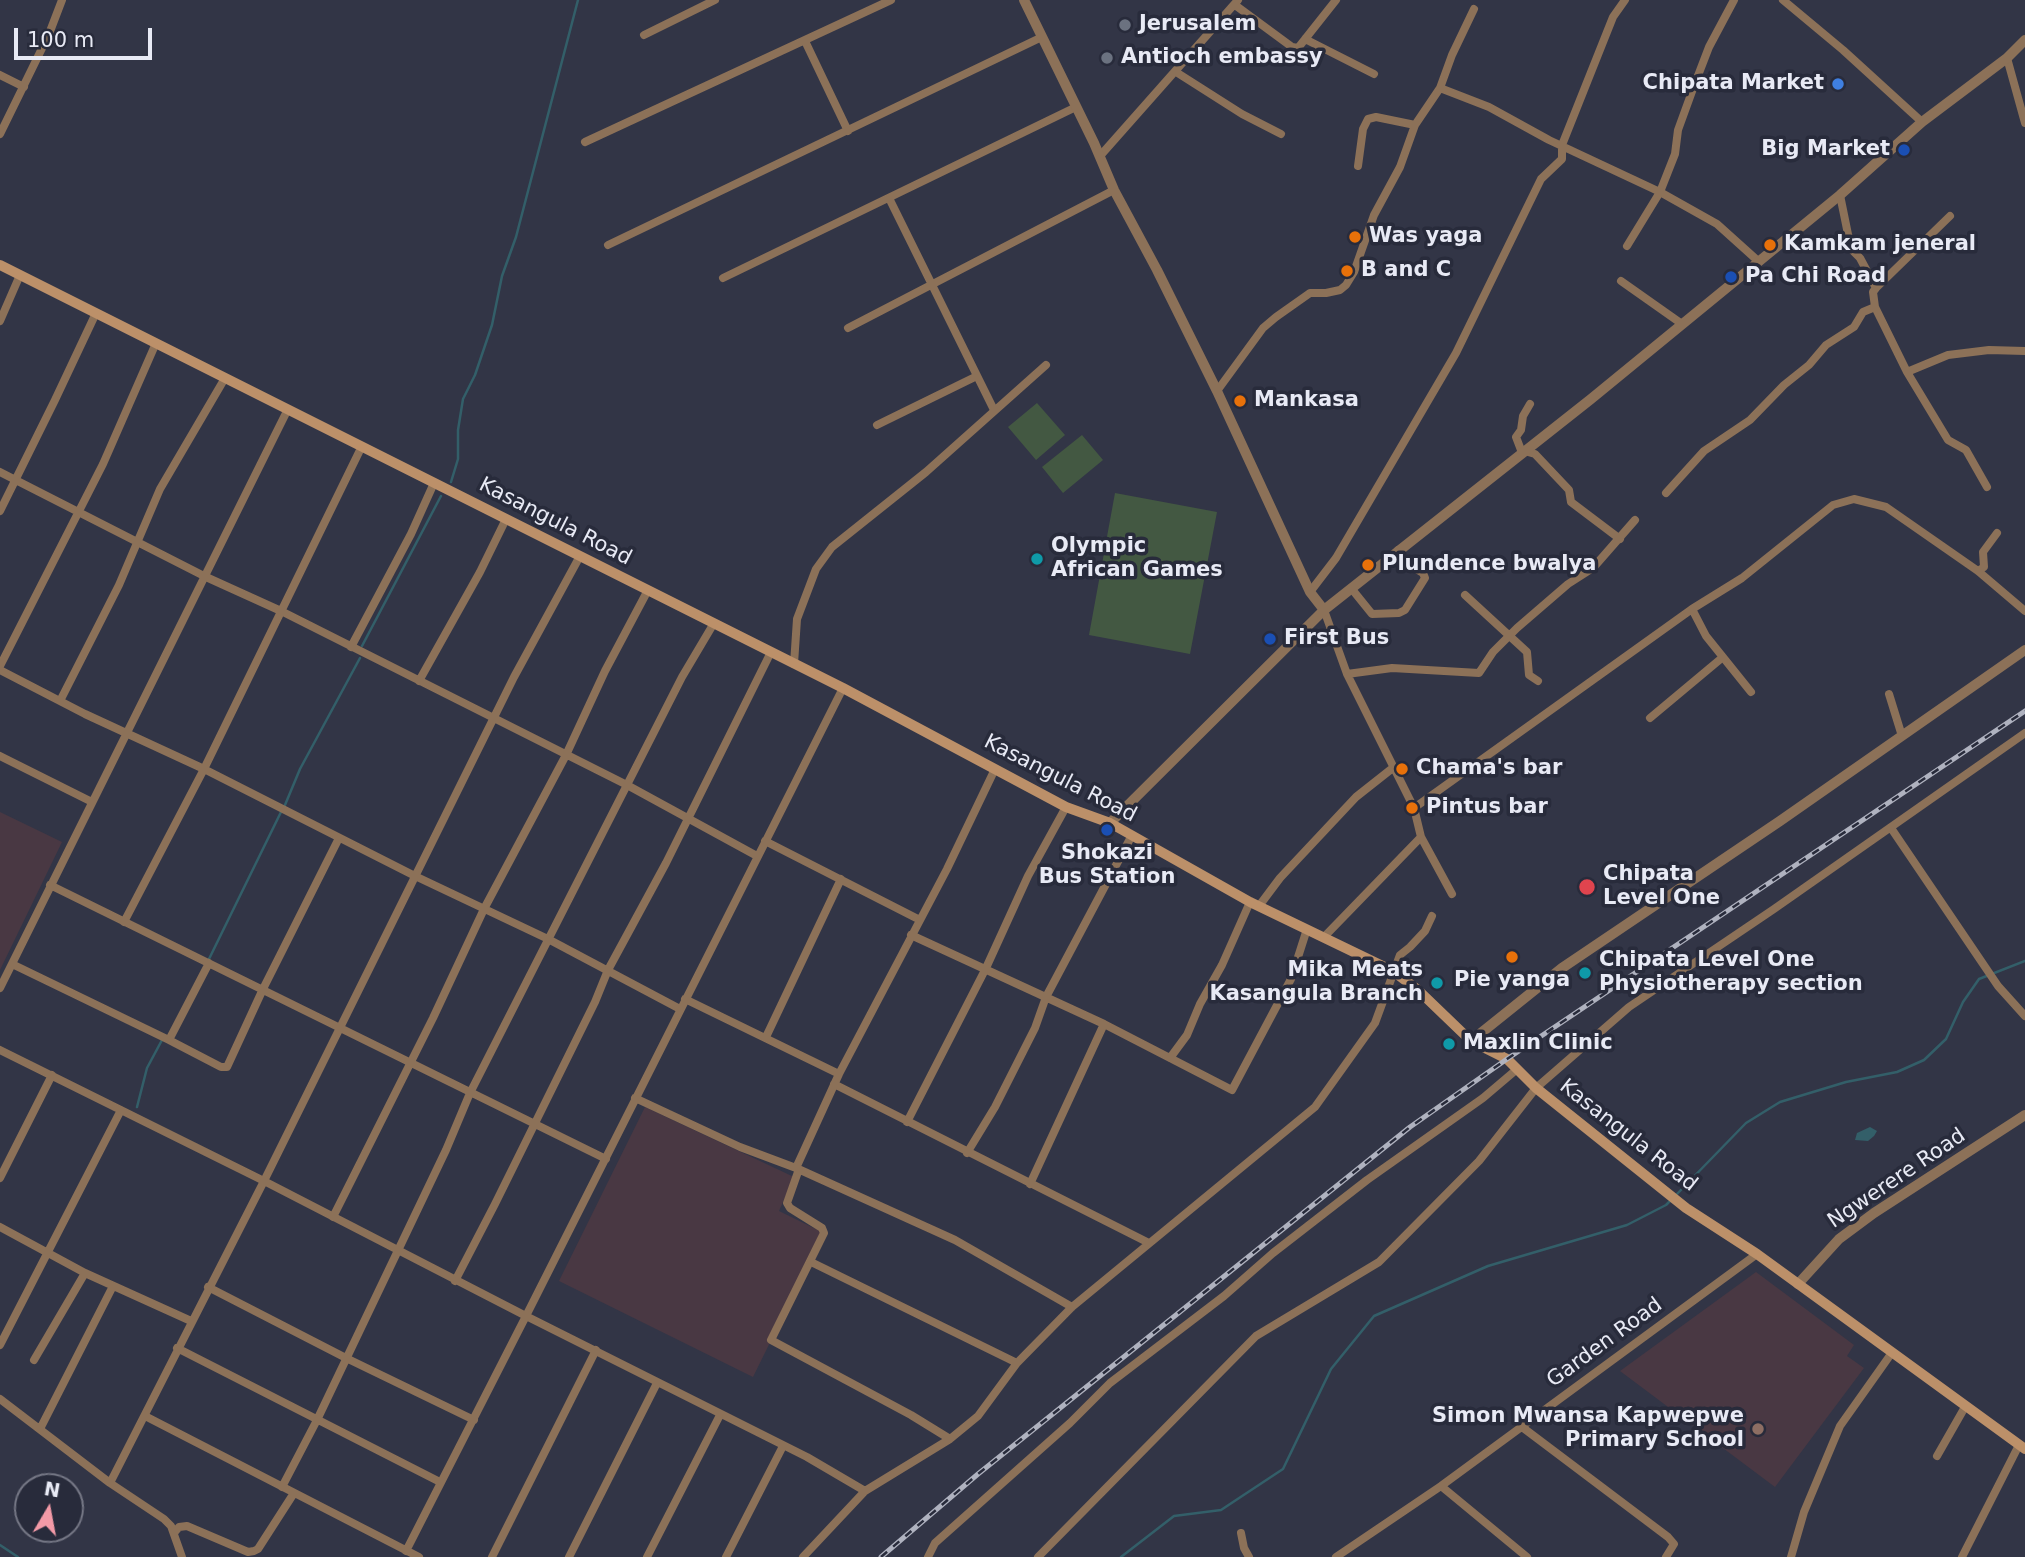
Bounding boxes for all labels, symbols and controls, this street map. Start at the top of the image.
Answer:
place label: Jerusalem [1139,12,1256,38]
scale bar [18,14,156,58]
marker: Jerusalem [1117,17,1133,33]
text: 100 m [27,28,94,52]
place label: Antioch embassy [1121,45,1323,71]
marker: Antioch embassy [1099,50,1115,66]
place label: Chipata Market [1643,71,1824,97]
marker: Chipata Market [1830,76,1846,92]
place label: Big Market [1761,137,1890,163]
marker: Big Market [1896,142,1912,158]
place label: Was yaga [1369,224,1482,250]
marker: Was yaga [1347,229,1363,245]
place label: Kamkam jeneral [1784,232,1976,258]
marker: Kamkam jeneral [1762,237,1778,253]
place label: B and C [1361,258,1451,284]
marker: B and C [1339,263,1355,279]
place label: Pa Chi Road [1745,264,1886,290]
marker: Pa Chi Road [1723,269,1739,285]
place label: Mankasa [1254,388,1359,414]
marker: Mankasa [1232,393,1248,409]
street label: Kasangula Road [474,473,636,571]
place label: Olympic African Games [1051,534,1223,584]
marker: Olympic African Games [1029,551,1045,567]
place label: Plundence bwalya [1382,552,1596,578]
marker: Plundence bwalya [1360,557,1376,573]
place label: First Bus [1284,626,1389,652]
marker: First Bus [1262,631,1278,647]
street label: Kasangula Road [979,730,1141,828]
place label: Chama's bar [1416,756,1562,782]
marker: Chama's bar [1394,761,1410,777]
place label: Pintus bar [1426,795,1548,821]
marker: Pintus bar [1404,800,1420,816]
marker: Shokazi Bus Station [1099,822,1115,838]
place label: Shokazi Bus Station [1039,841,1175,891]
place label: Chipata Level One [1603,862,1720,912]
marker: Chipata Level One [1577,877,1597,897]
place label: Chipata Level One Physiotherapy section [1599,948,1863,998]
marker: Pie yanga [1504,949,1520,965]
place label: Mika Meats Kasangula Branch [1209,958,1423,1008]
marker: Chipata Level One Physiotherapy section [1577,965,1593,981]
place label: Pie yanga [1454,968,1570,994]
marker: Mika Meats Kasangula Branch [1429,975,1445,991]
place label: Maxlin Clinic [1463,1031,1613,1057]
marker: Maxlin Clinic [1441,1036,1457,1052]
street label: Kasangula Road [1554,1074,1702,1198]
street label: Ngwerere Road [1823,1124,1971,1234]
street label: Garden Road [1542,1293,1668,1393]
place label: Simon Mwansa Kapwepwe Primary School [1432,1404,1744,1454]
marker: Simon Mwansa Kapwepwe Primary School [1750,1421,1766,1437]
north arrow [14,1473,84,1543]
text: N [43,1477,62,1502]

